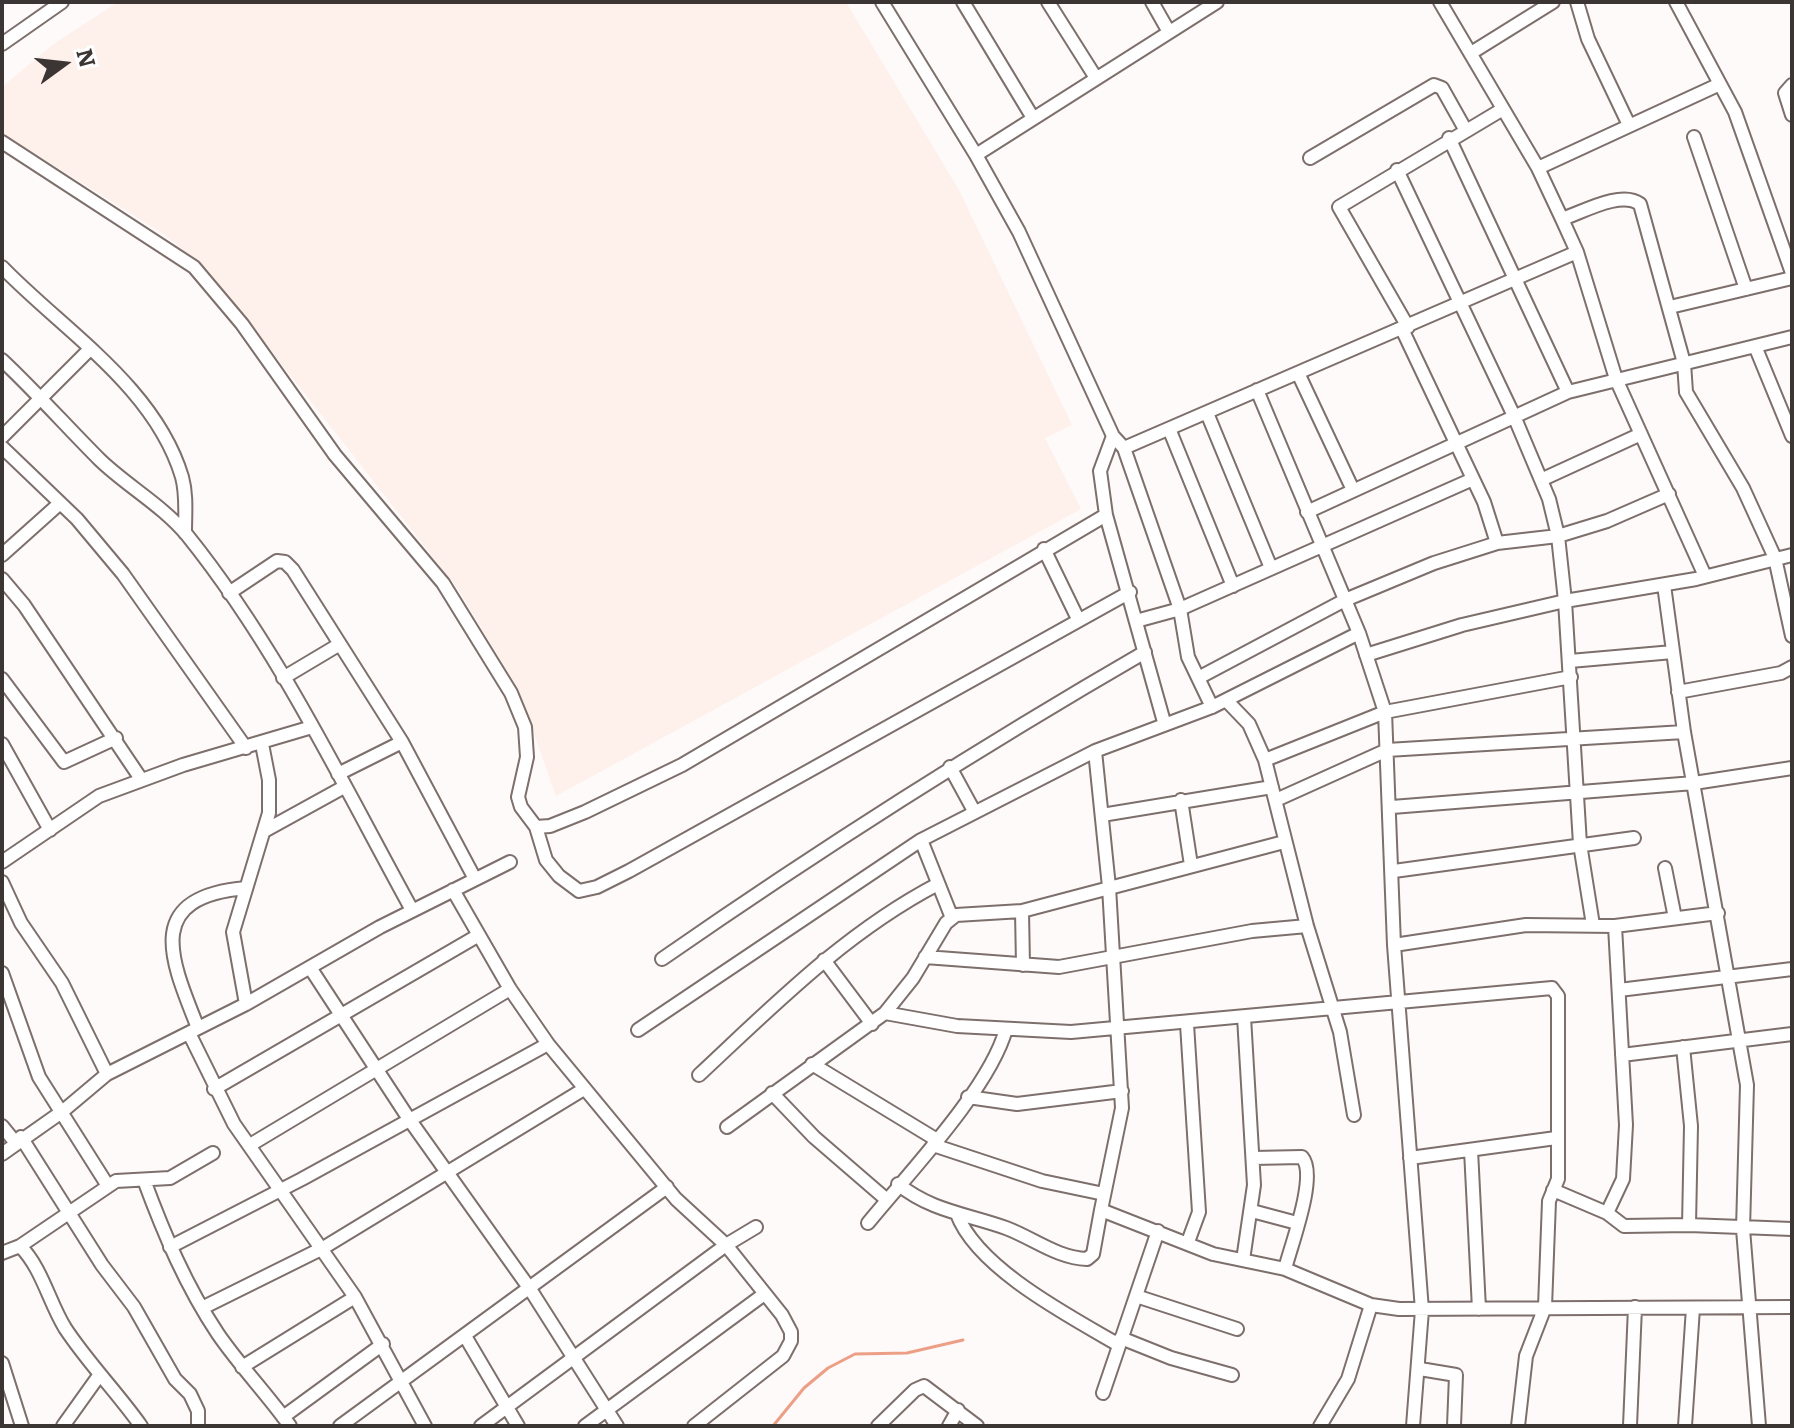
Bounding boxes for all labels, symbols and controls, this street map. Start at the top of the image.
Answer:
north arrow [24,24,104,104]
text: N [69,44,106,71]

